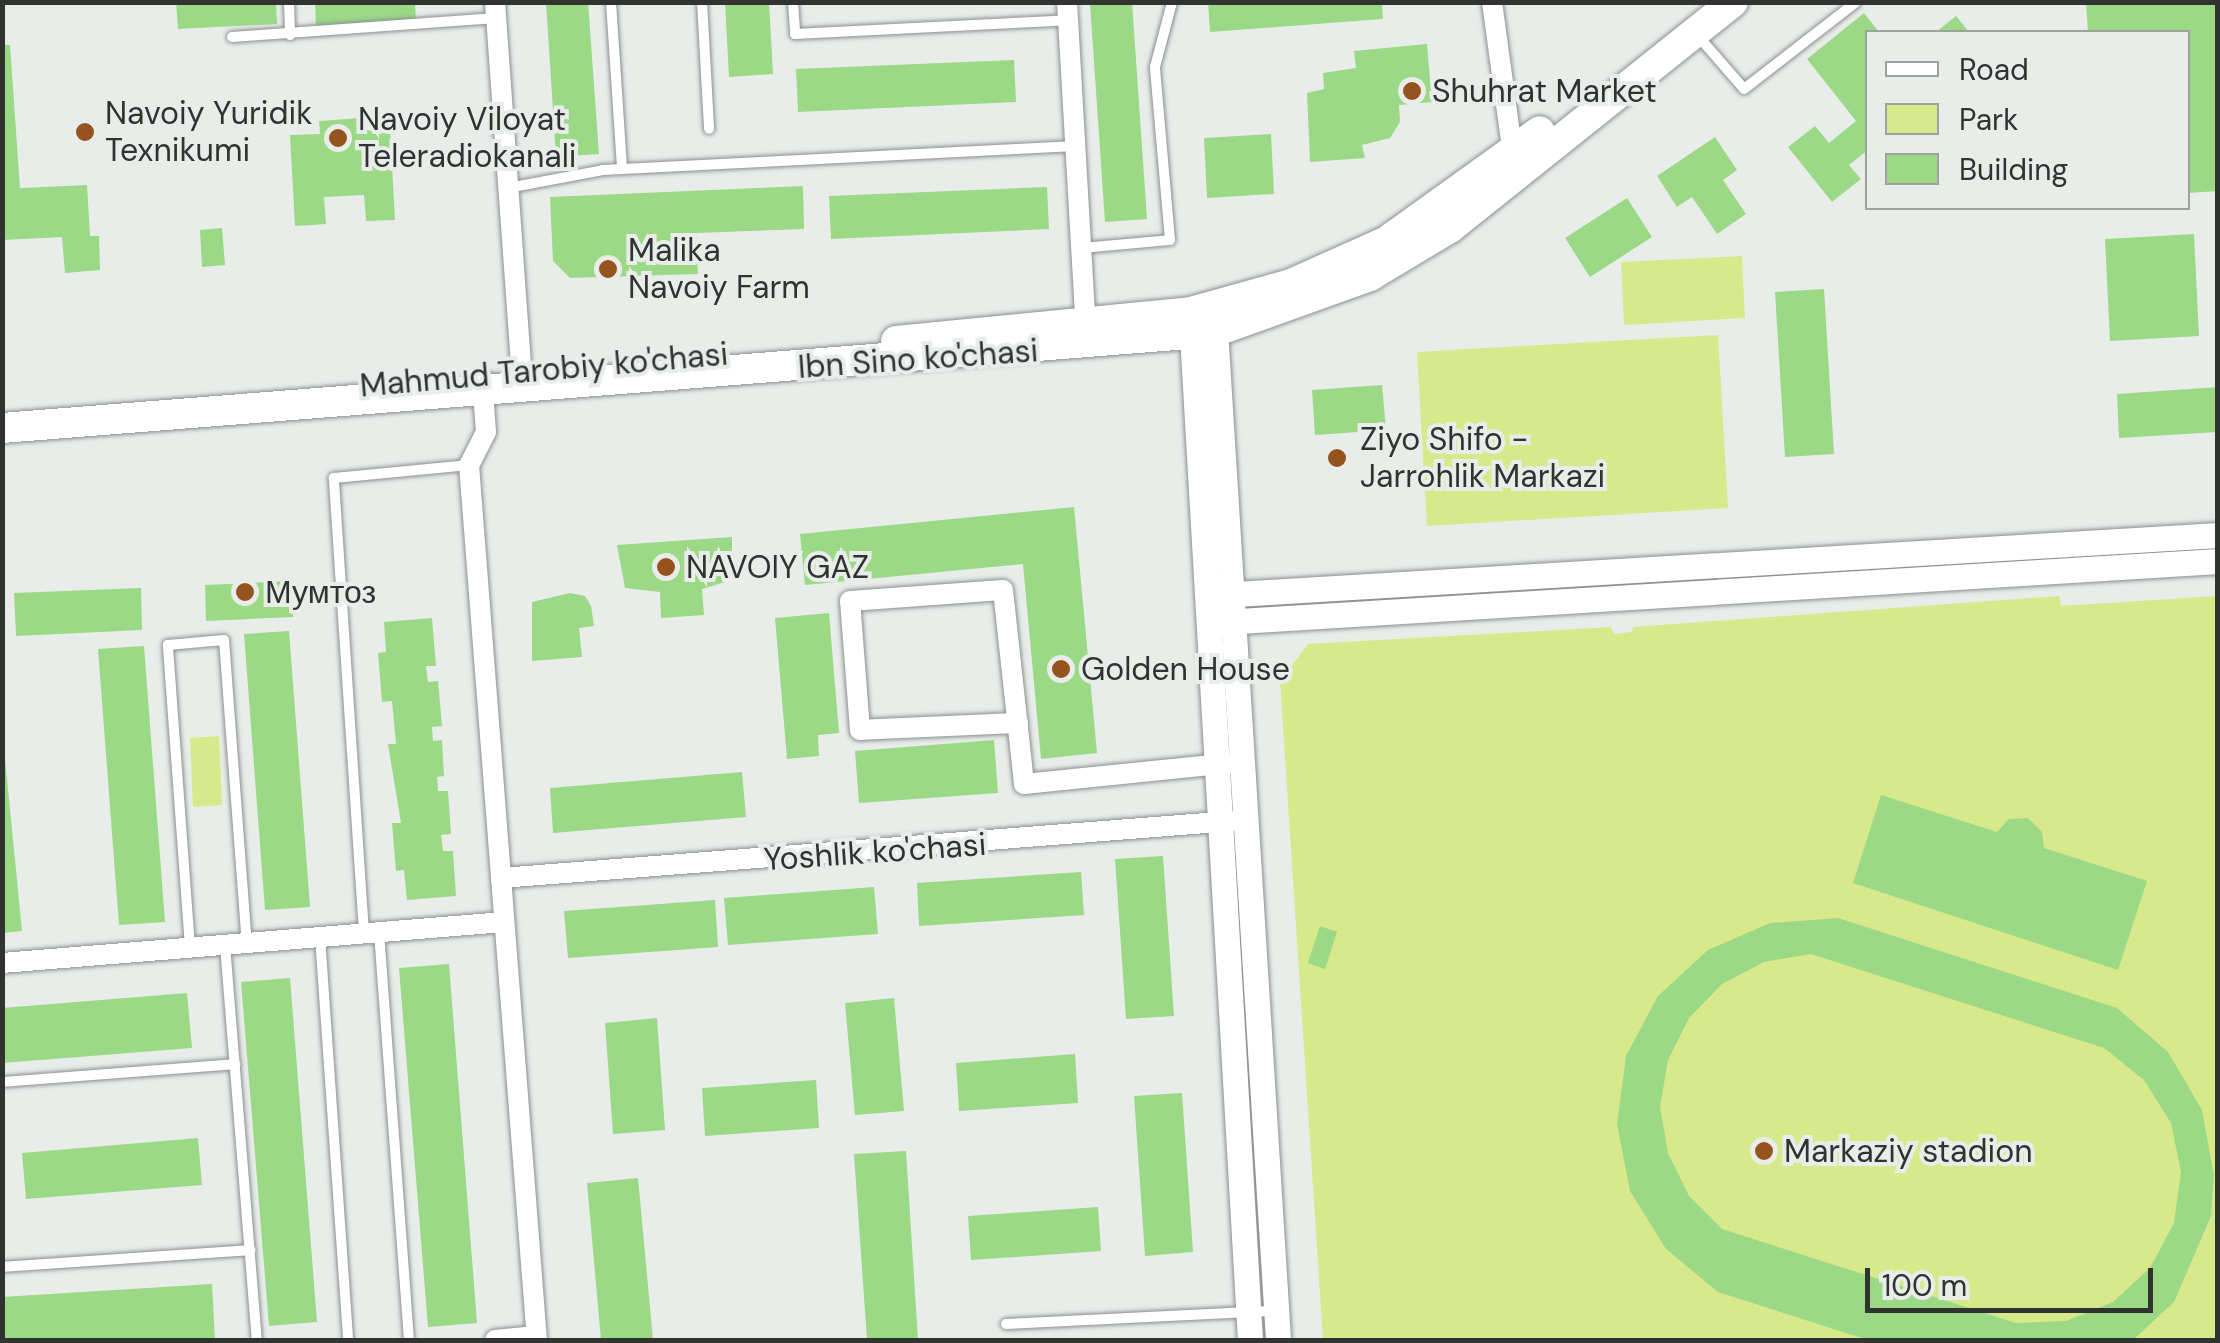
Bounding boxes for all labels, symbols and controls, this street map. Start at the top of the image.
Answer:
legend [1865,30,2190,210]
text: Road [1959,50,2029,89]
place label: Shuhrat Market [1432,72,1657,110]
marker: Shuhrat Market [1401,80,1423,102]
place label: Navoiy Yuridik Texnikumi [105,95,312,170]
text: Park [1959,100,2018,139]
place label: Navoiy Viloyat Teleradiokanali [358,101,577,176]
marker: Navoiy Yuridik Texnikumi [74,121,96,143]
marker: Navoiy Viloyat Teleradiokanali [327,127,349,149]
text: Building [1959,150,2068,189]
place label: Malika Navoiy Farm [628,232,810,307]
marker: Malika Navoiy Farm [597,258,619,280]
street label: Ibn Sino ko'chasi [797,331,1039,387]
street label: Mahmud Tarobiy ko'chasi [358,335,730,405]
place label: Ziyo Shifo - Jarrohlik Markazi [1360,421,1605,496]
marker: Ziyo Shifo - Jarrohlik Markazi [1324,445,1350,471]
place label: NAVOIY GAZ [686,548,869,586]
marker: NAVOIY GAZ [655,556,677,578]
place label: Мумтоз [265,573,376,611]
marker: Мумтоз [234,581,256,603]
place label: Golden House [1081,650,1290,688]
marker: Golden House [1050,658,1072,680]
street label: Yoshlik ko'chasi [763,825,987,879]
place label: Markaziy stadion [1784,1132,2033,1170]
marker: Markaziy stadion [1753,1140,1775,1162]
scale bar [1870,1248,2158,1310]
text: 100 m [1882,1266,1967,1305]

